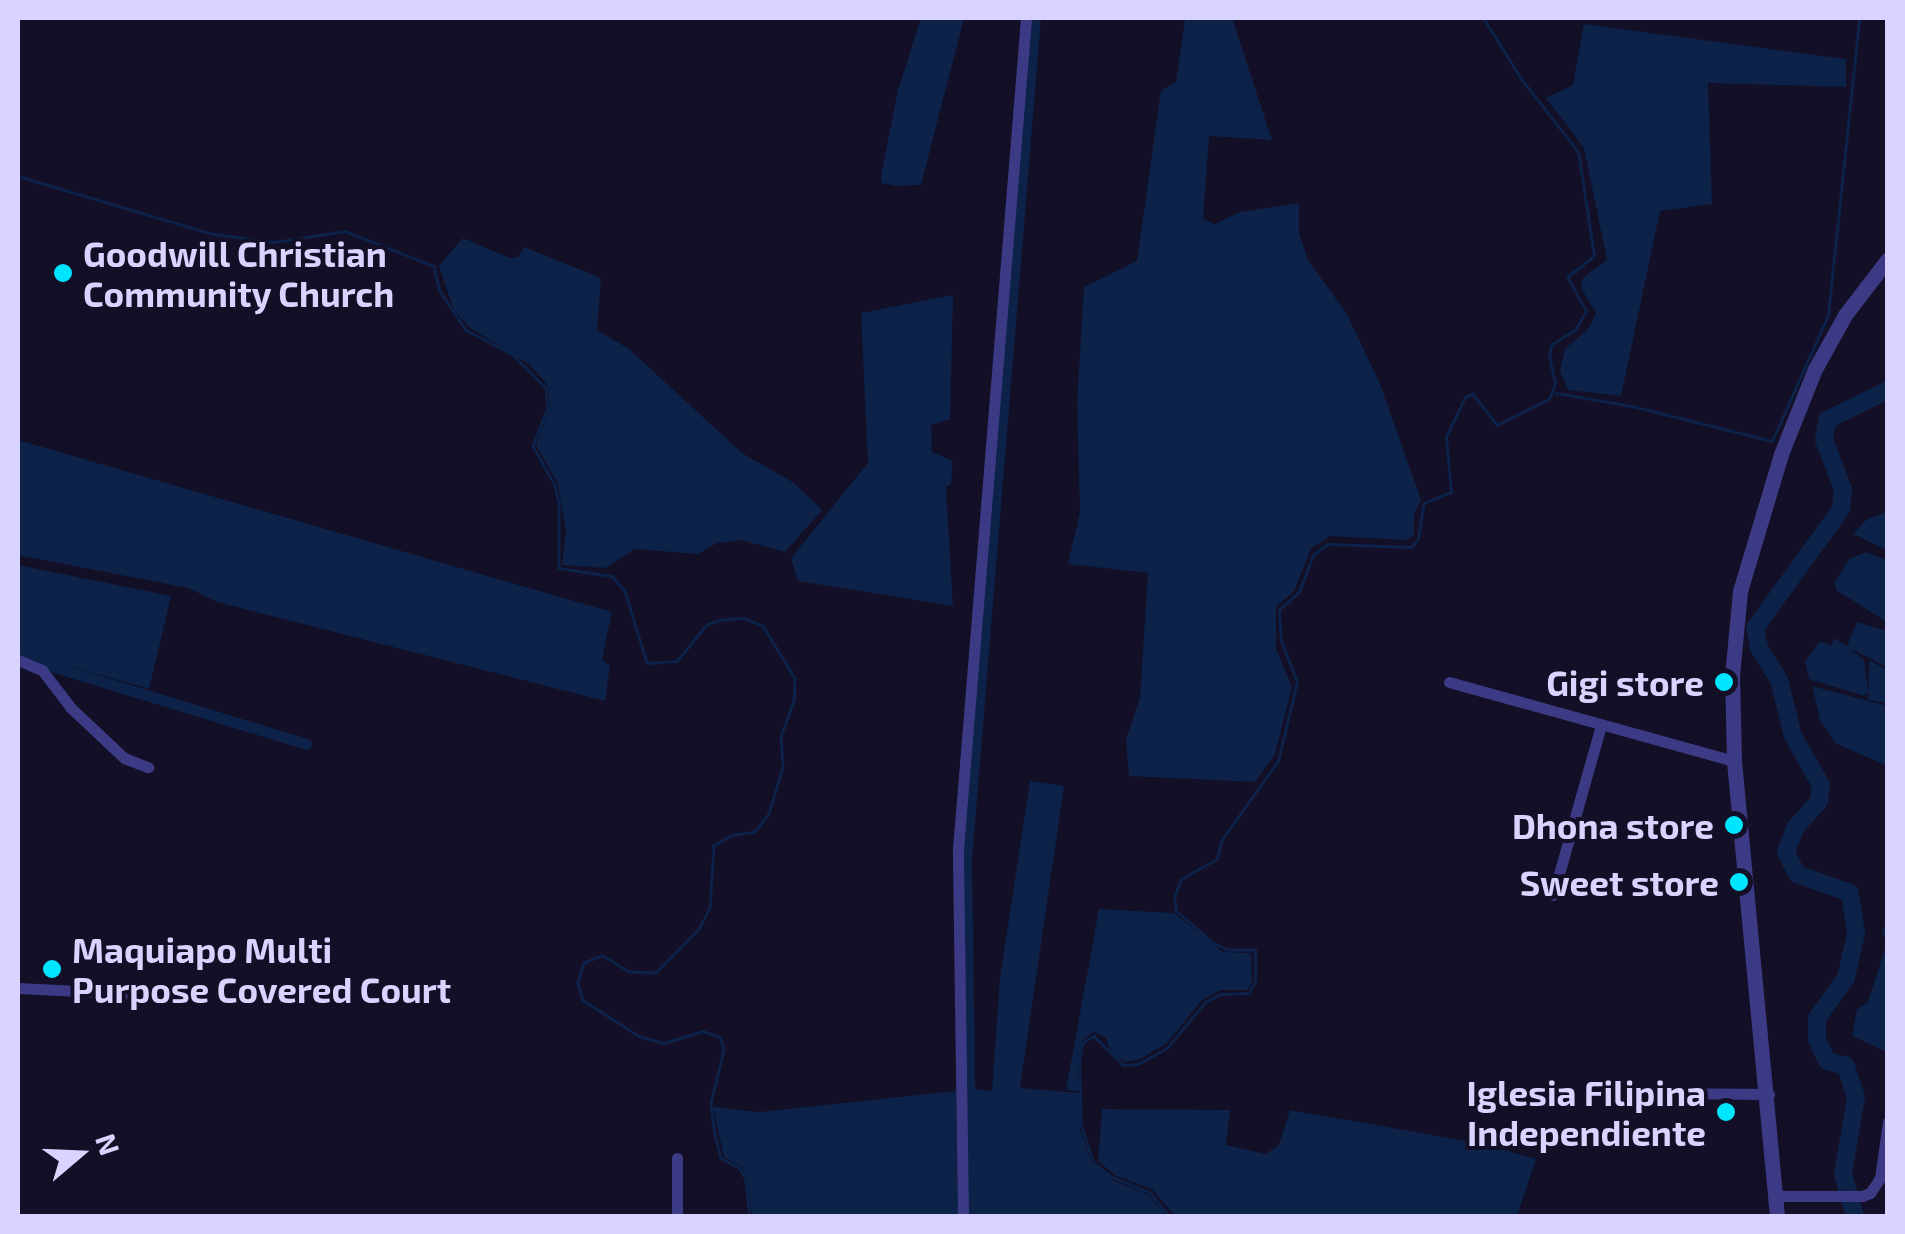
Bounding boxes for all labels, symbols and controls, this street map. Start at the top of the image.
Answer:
place label: Goodwill Christian Community Church [83,232,395,314]
marker: Goodwill Christian Community Church [52,262,74,284]
place label: Gigi store [1546,661,1704,703]
marker: Gigi store [1713,671,1735,693]
place label: Dhona store [1512,804,1714,846]
marker: Dhona store [1723,814,1745,836]
place label: Sweet store [1520,861,1719,903]
marker: Sweet store [1728,871,1750,893]
place label: Maquiapo Multi Purpose Covered Court [72,928,451,1010]
marker: Maquiapo Multi Purpose Covered Court [41,958,63,980]
place label: Iglesia Filipina Independiente [1467,1071,1706,1153]
marker: Iglesia Filipina Independiente [1715,1101,1737,1123]
north arrow [30,1104,130,1204]
text: N [89,1129,128,1159]

